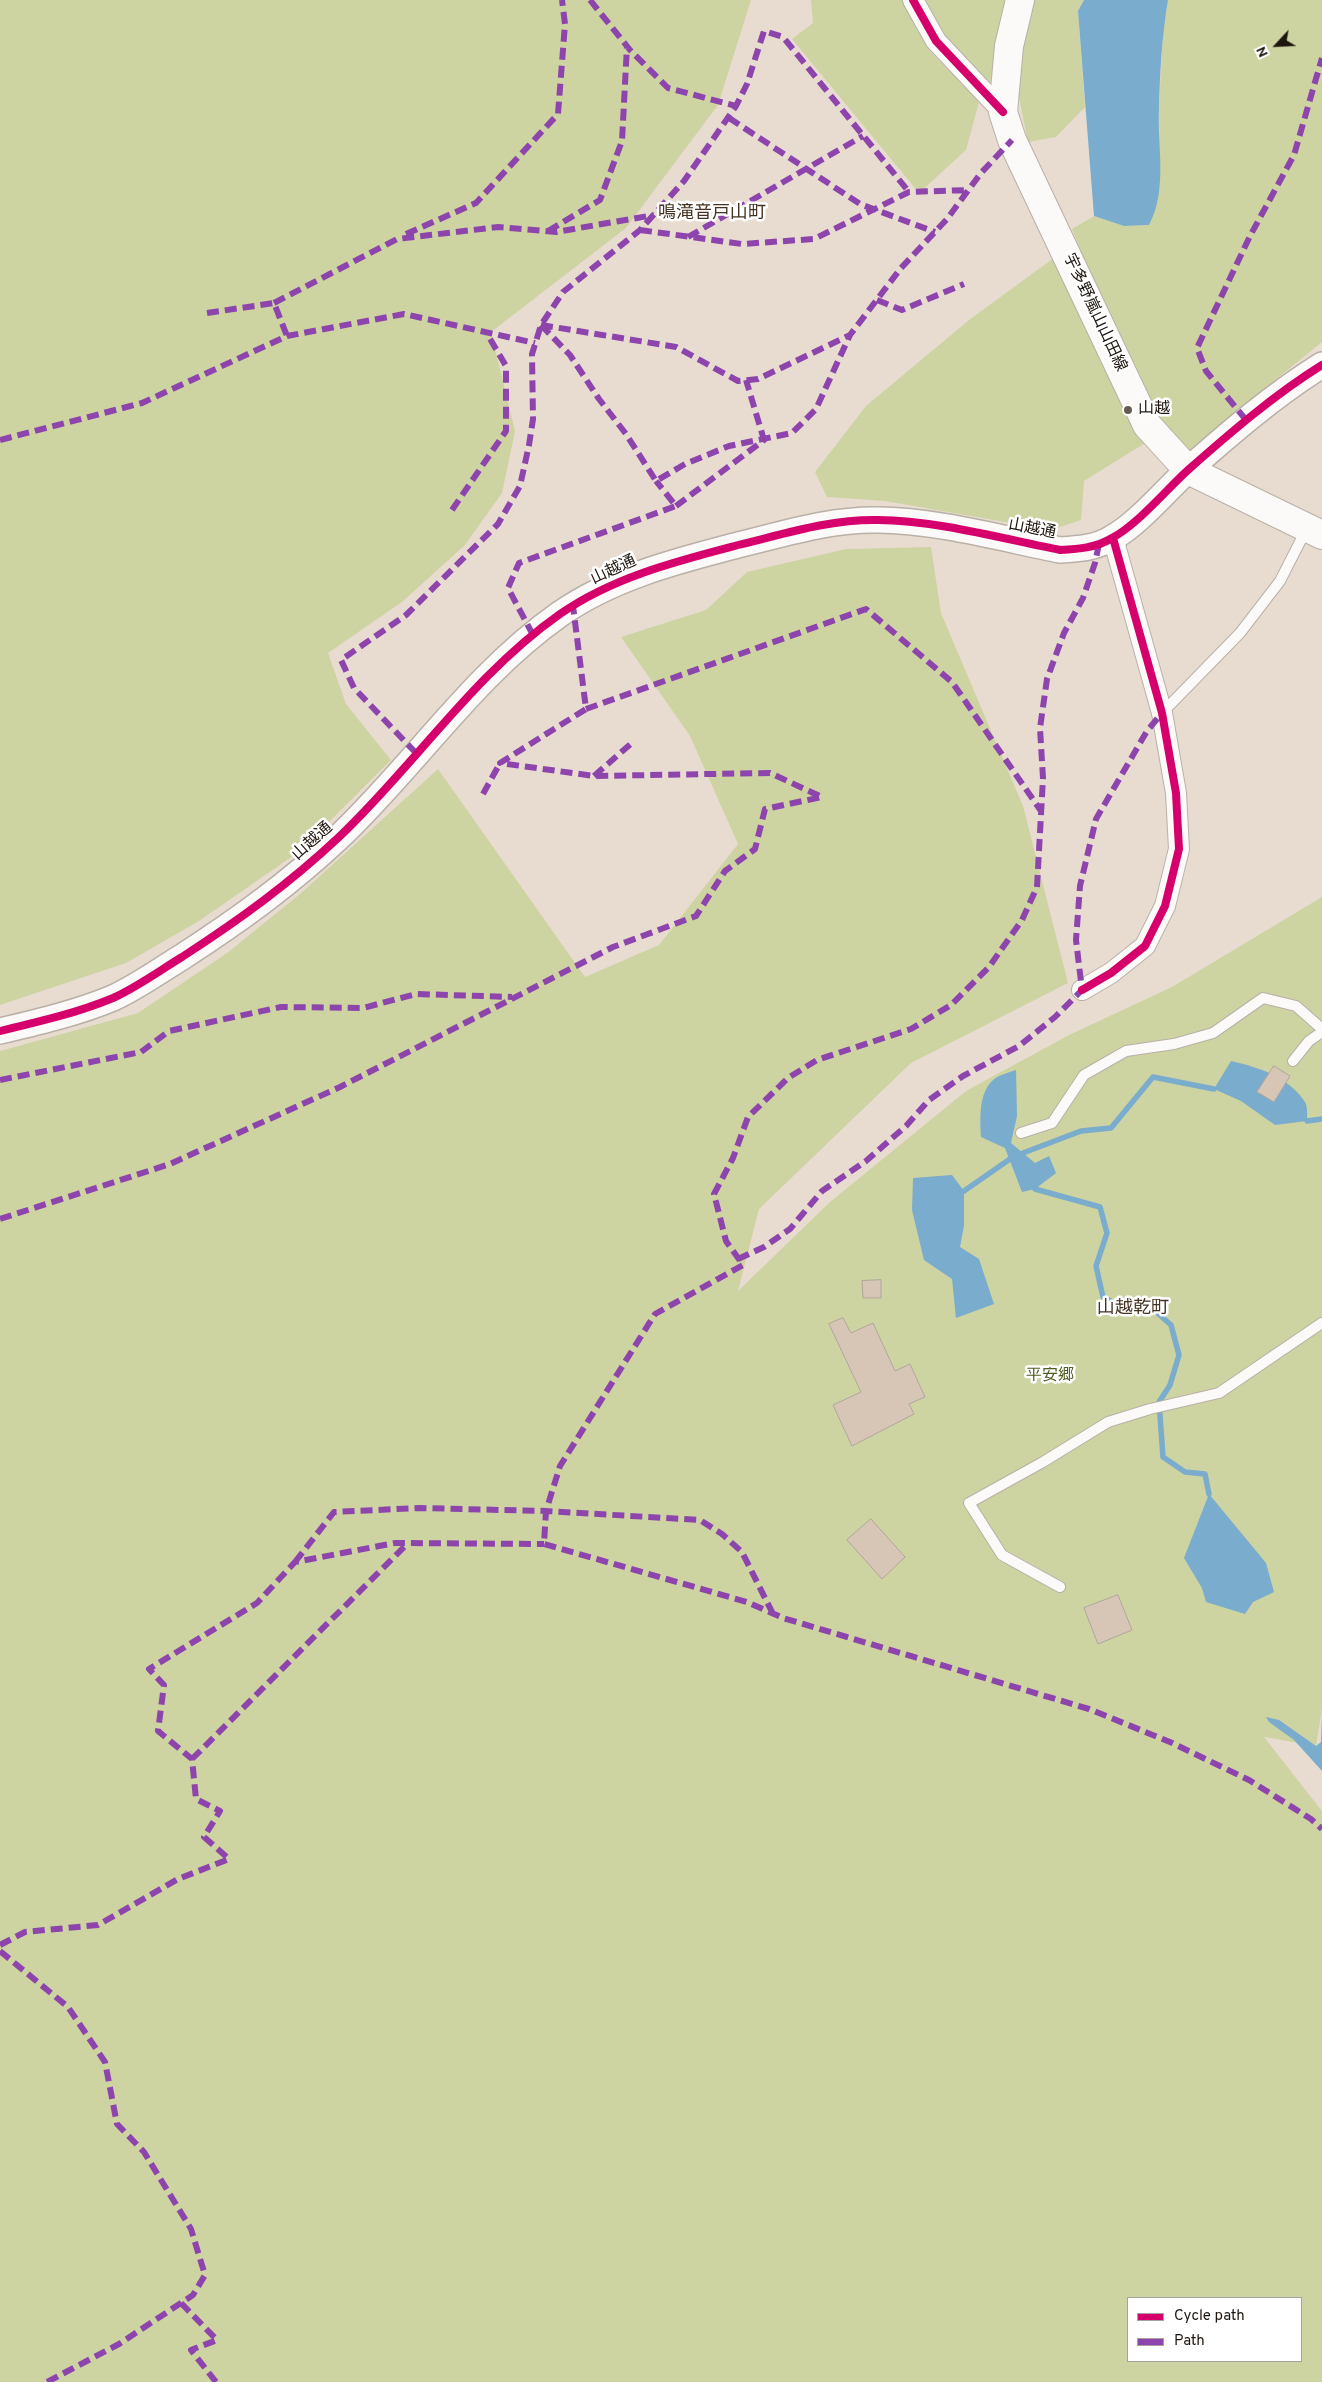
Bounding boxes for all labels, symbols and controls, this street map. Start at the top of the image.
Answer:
north arrow [1252,20,1302,70]
text: N [1253,43,1273,60]
district label: 鳴滝音戸山町 [658,203,766,225]
street label: 宇多野嵐山山田線 [1058,251,1130,375]
place label: 山越 [1138,400,1170,420]
marker: 山越 [1122,404,1134,416]
street label: 山越通 [1007,516,1057,544]
street label: 山越通 [588,552,640,590]
street label: 山越通 [289,819,337,865]
district label: 山越乾町 [1097,1298,1169,1320]
park label: 平安郷 [1026,1367,1074,1387]
legend [1127,2297,1302,2362]
text: Cycle path [1174,2307,1245,2326]
text: Path [1174,2332,1205,2351]

